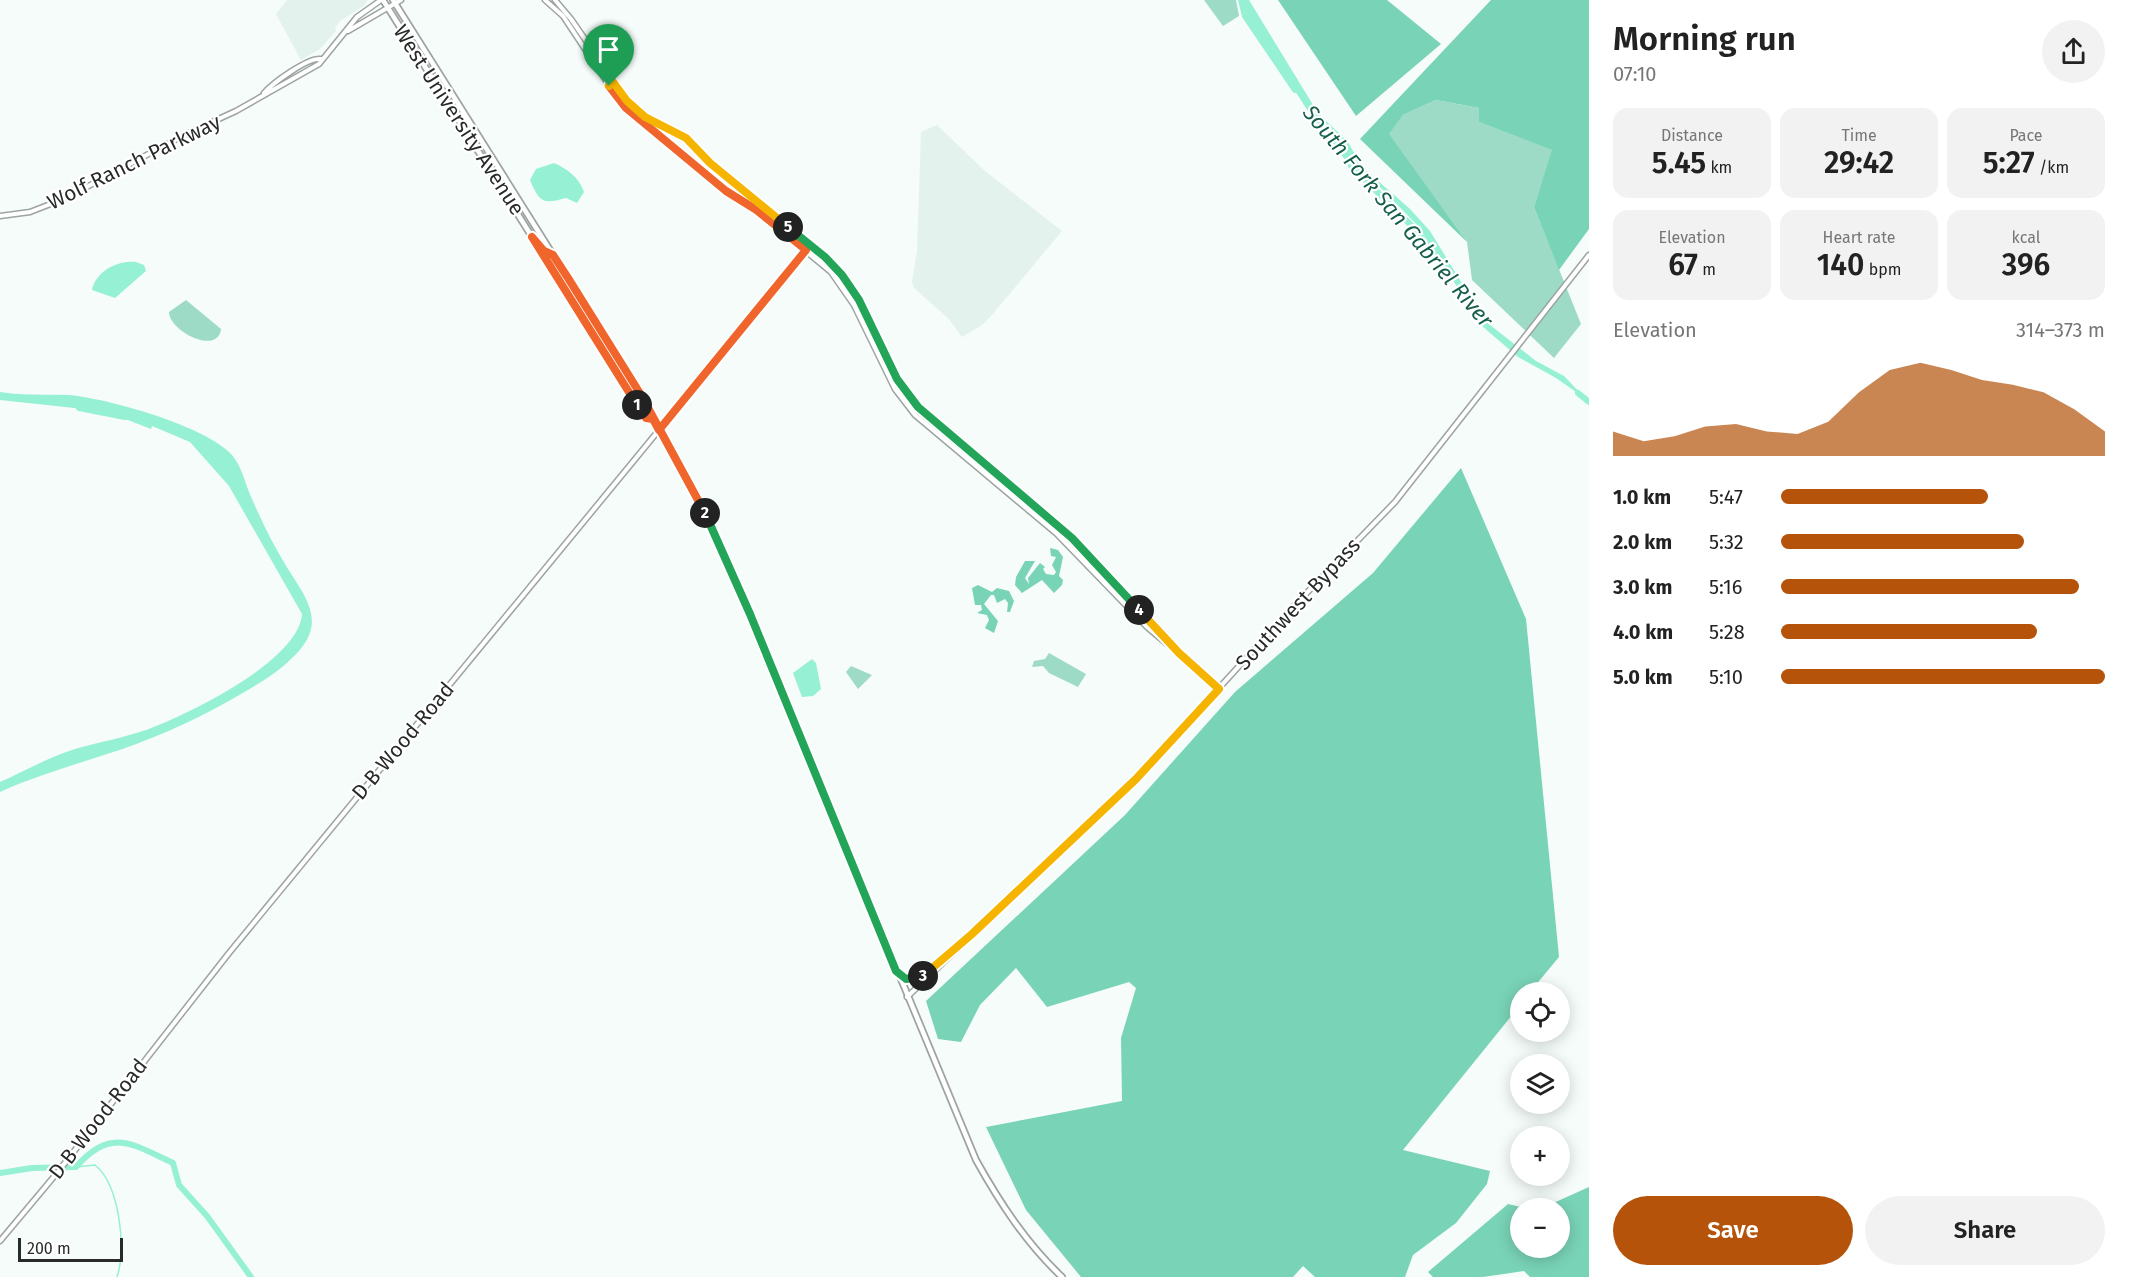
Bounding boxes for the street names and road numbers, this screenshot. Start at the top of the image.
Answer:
street label: West University Avenue [388,20,530,220]
street label: Wolf Ranch Parkway [43,108,226,215]
street label: Southwest Bypass [1230,532,1366,675]
street label: D B Wood Road [346,677,460,805]
street label: D B Wood Road [43,1054,153,1184]

